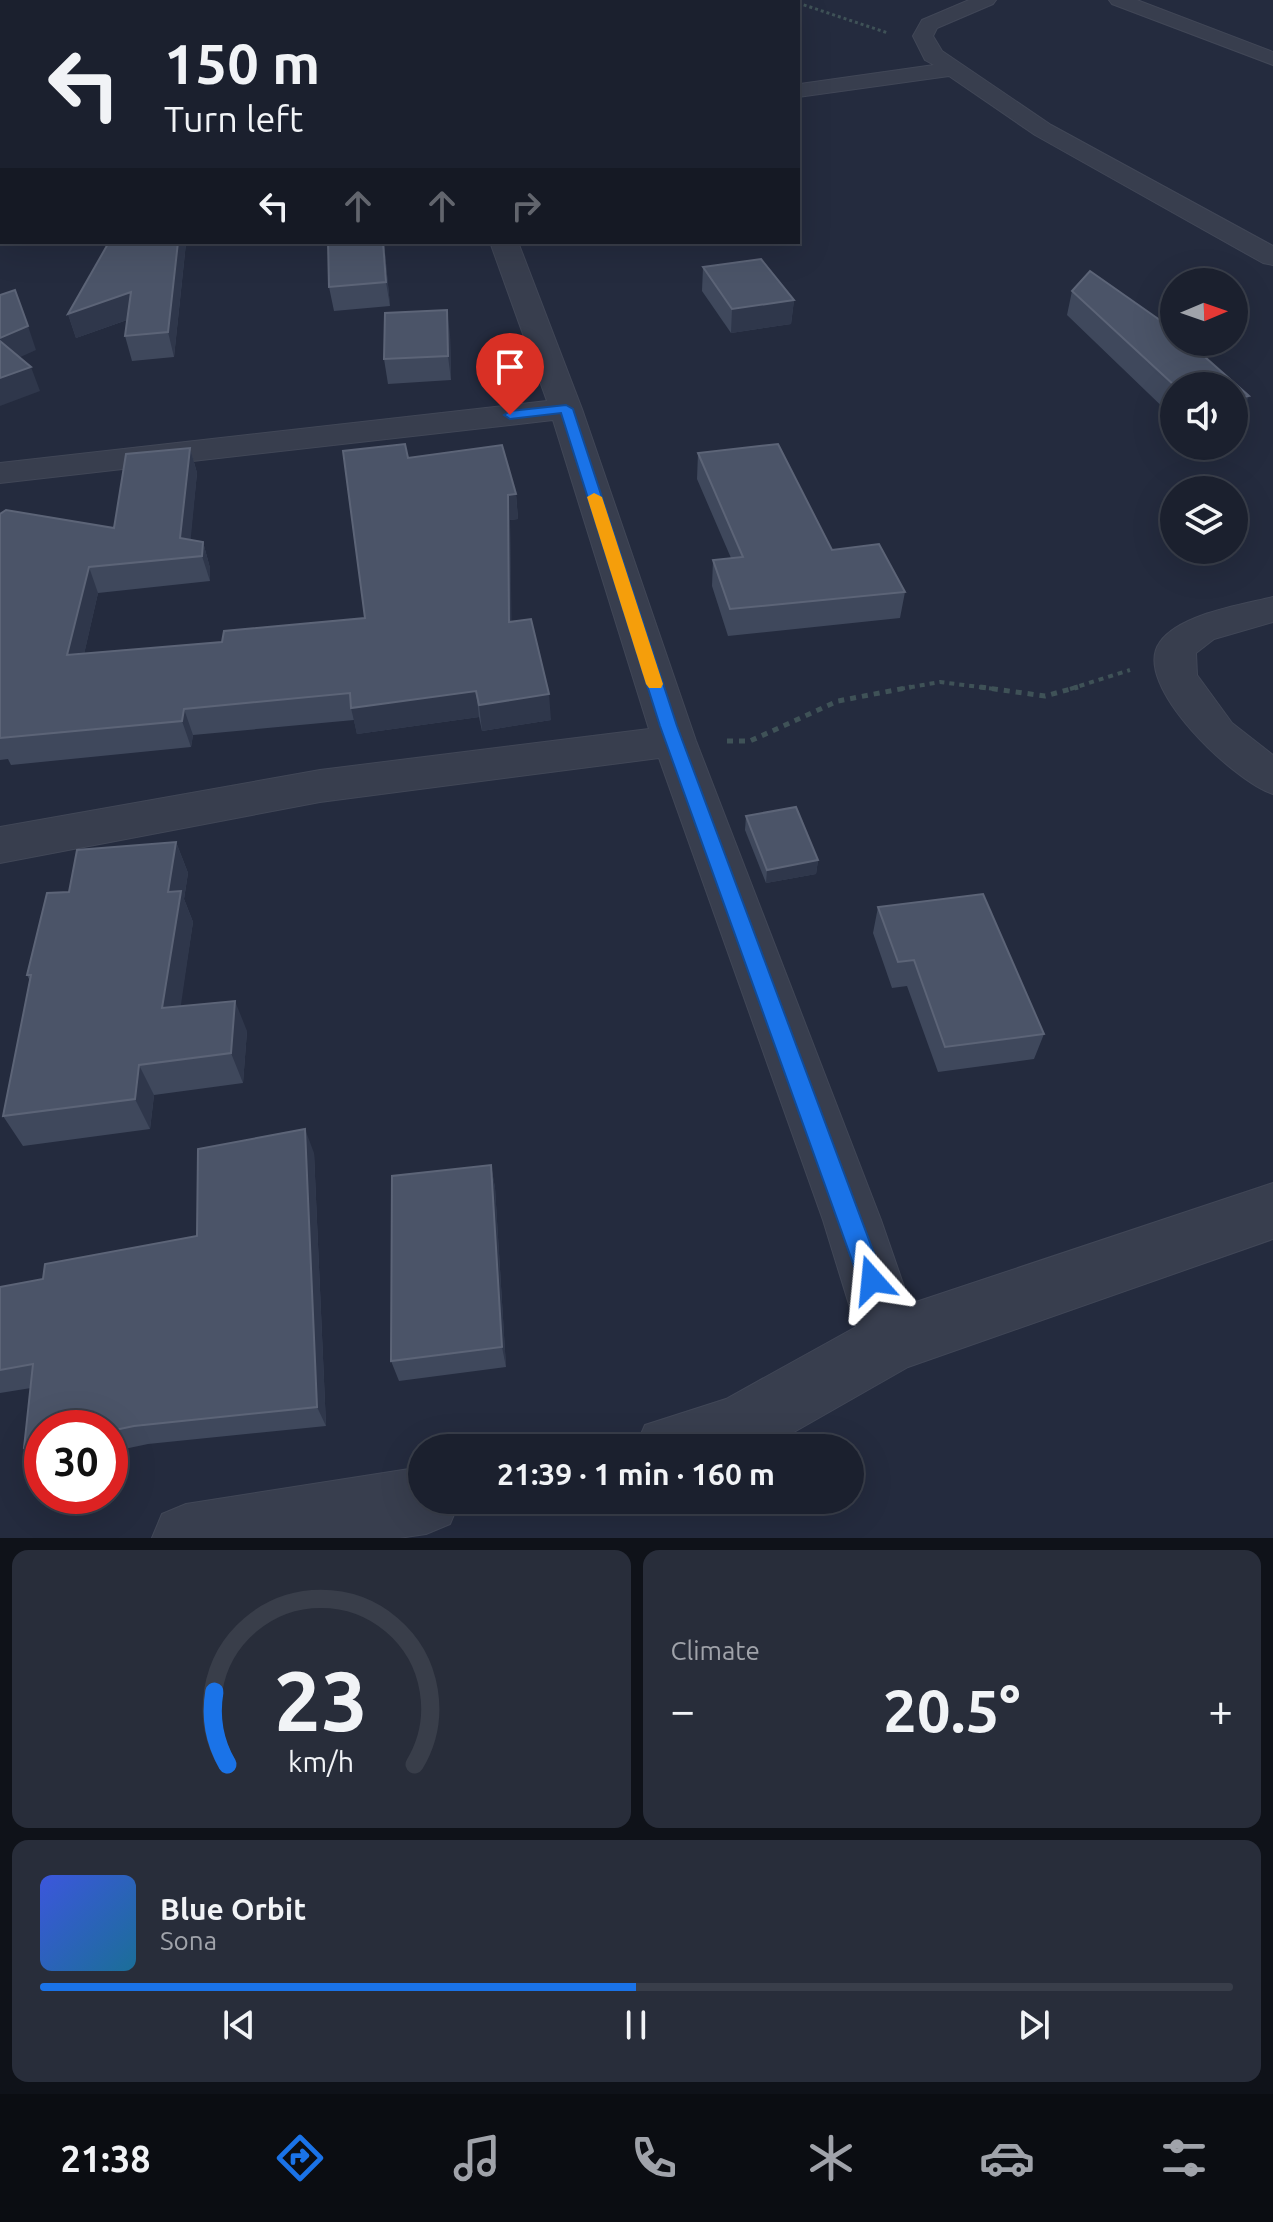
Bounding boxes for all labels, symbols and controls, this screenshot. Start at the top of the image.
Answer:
icon: left [32,32,136,136]
text: 150 m [164,32,320,95]
text: Turn left [164,98,303,139]
icon: left [252,184,296,228]
icon: ahead [336,184,380,228]
icon: ahead [420,184,464,228]
icon: right [504,184,548,228]
north arrow [1160,268,1248,356]
map controls [1160,268,1248,564]
pin [476,333,544,415]
icon: arrive [488,345,532,389]
button: sound [1160,372,1248,460]
button: layers [1160,476,1248,564]
position arrow [830,1238,914,1322]
speed limit sign: 30 [24,1410,128,1514]
text: 21:39 · 1 min · 160 m [497,1457,775,1491]
text: Climate [671,1636,760,1665]
text: 23 [274,1653,368,1747]
text: 20.5° [883,1676,1020,1743]
text: − [671,1685,695,1734]
text: + [1208,1685,1233,1734]
text: km/h [288,1745,354,1777]
text: Blue Orbit [160,1892,306,1926]
text: Sona [160,1926,217,1955]
icon: previous [217,2003,261,2047]
icon: pause [614,2003,658,2047]
icon: next [1012,2003,1056,2047]
icon: directions [272,2130,328,2186]
icon: music [449,2130,505,2186]
icon: phone [626,2130,682,2186]
icon: climate [803,2130,859,2186]
icon: car [979,2130,1035,2186]
icon: filters [1156,2130,1212,2186]
text: 21:38 [60,2138,151,2179]

